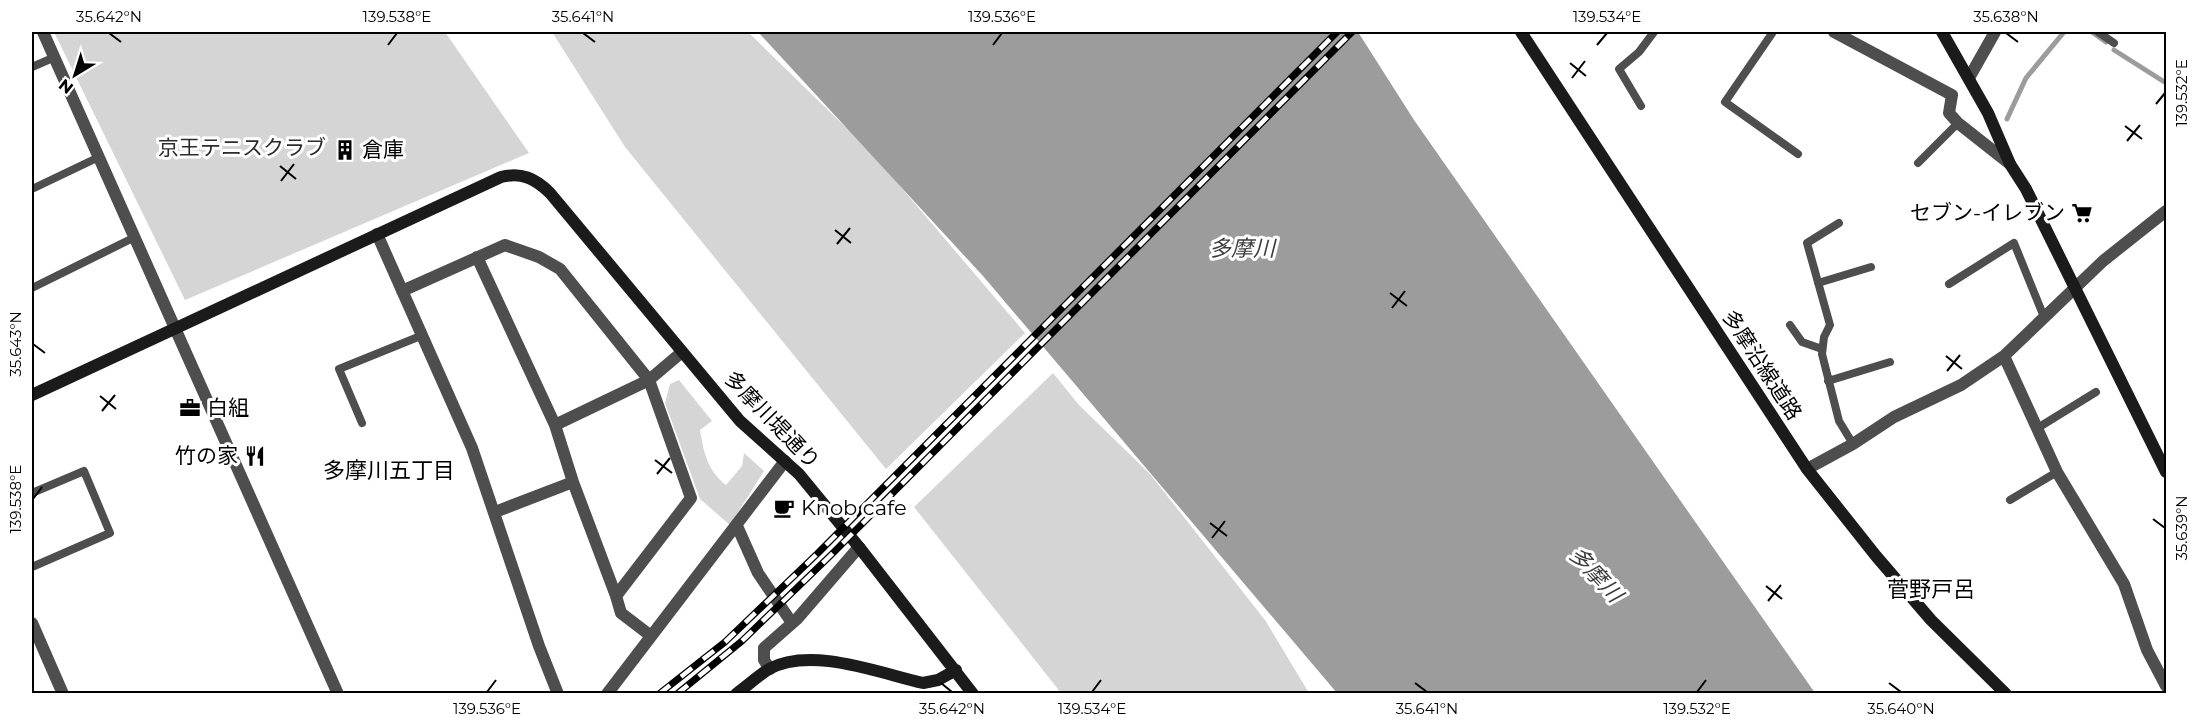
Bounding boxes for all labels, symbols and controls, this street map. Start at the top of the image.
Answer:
text: 35.642°N [76,7,142,26]
text: 139.538°E [363,7,431,26]
text: 35.641°N [552,7,614,26]
text: 139.536°E [968,7,1036,26]
text: 139.534°E [1573,7,1641,26]
text: 35.638°N [1973,7,2039,26]
north arrow [45,45,105,105]
text: 139.532°E [2172,59,2191,127]
text: N [55,75,77,98]
park label: 京王テニスクラブ [158,135,326,160]
place label: 倉庫 [362,137,404,162]
building icon: 倉庫 [333,138,357,162]
place label: セブン-イレブン [1910,200,2065,225]
supermarket icon: セブン-イレブン [2070,201,2094,225]
water label: 多摩川 [1209,235,1277,262]
street label: 多摩沿線道路 [1718,305,1807,424]
text: 35.643°N [6,311,25,377]
street label: 多摩川堤通り [720,366,825,474]
place label: 白組 [207,395,249,420]
office icon: 白組 [178,396,202,420]
place label: 竹の家 [175,443,238,468]
restaurant icon: 竹の家 [243,444,267,468]
district label: 多摩川五丁目 [323,457,455,484]
text: 139.538°E [6,465,25,533]
place label: Knob cafe [801,495,907,520]
text: 35.639°N [2172,495,2191,561]
cafe icon: Knob cafe [772,496,796,520]
water label: 多摩川 [1563,541,1629,609]
district label: 菅野戸呂 [1887,576,1975,603]
text: 139.536°E [453,699,521,718]
text: 35.642°N [919,699,985,718]
text: 139.534°E [1058,699,1126,718]
text: 35.641°N [1396,699,1458,718]
text: 139.532°E [1663,699,1731,718]
text: 35.640°N [1867,699,1935,718]

